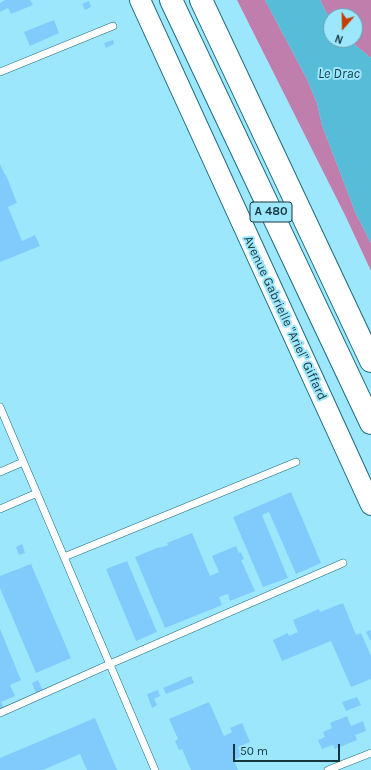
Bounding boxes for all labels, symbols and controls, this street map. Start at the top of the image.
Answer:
north arrow [323,8,363,48]
text: N [333,31,345,46]
water label: Le Drac [318,66,360,82]
road number: A 480 [250,202,292,222]
street label: Avenue Gabrielle "Ariel" Giffard [240,233,330,403]
scale bar [235,736,342,762]
text: 50 m [240,744,268,758]

